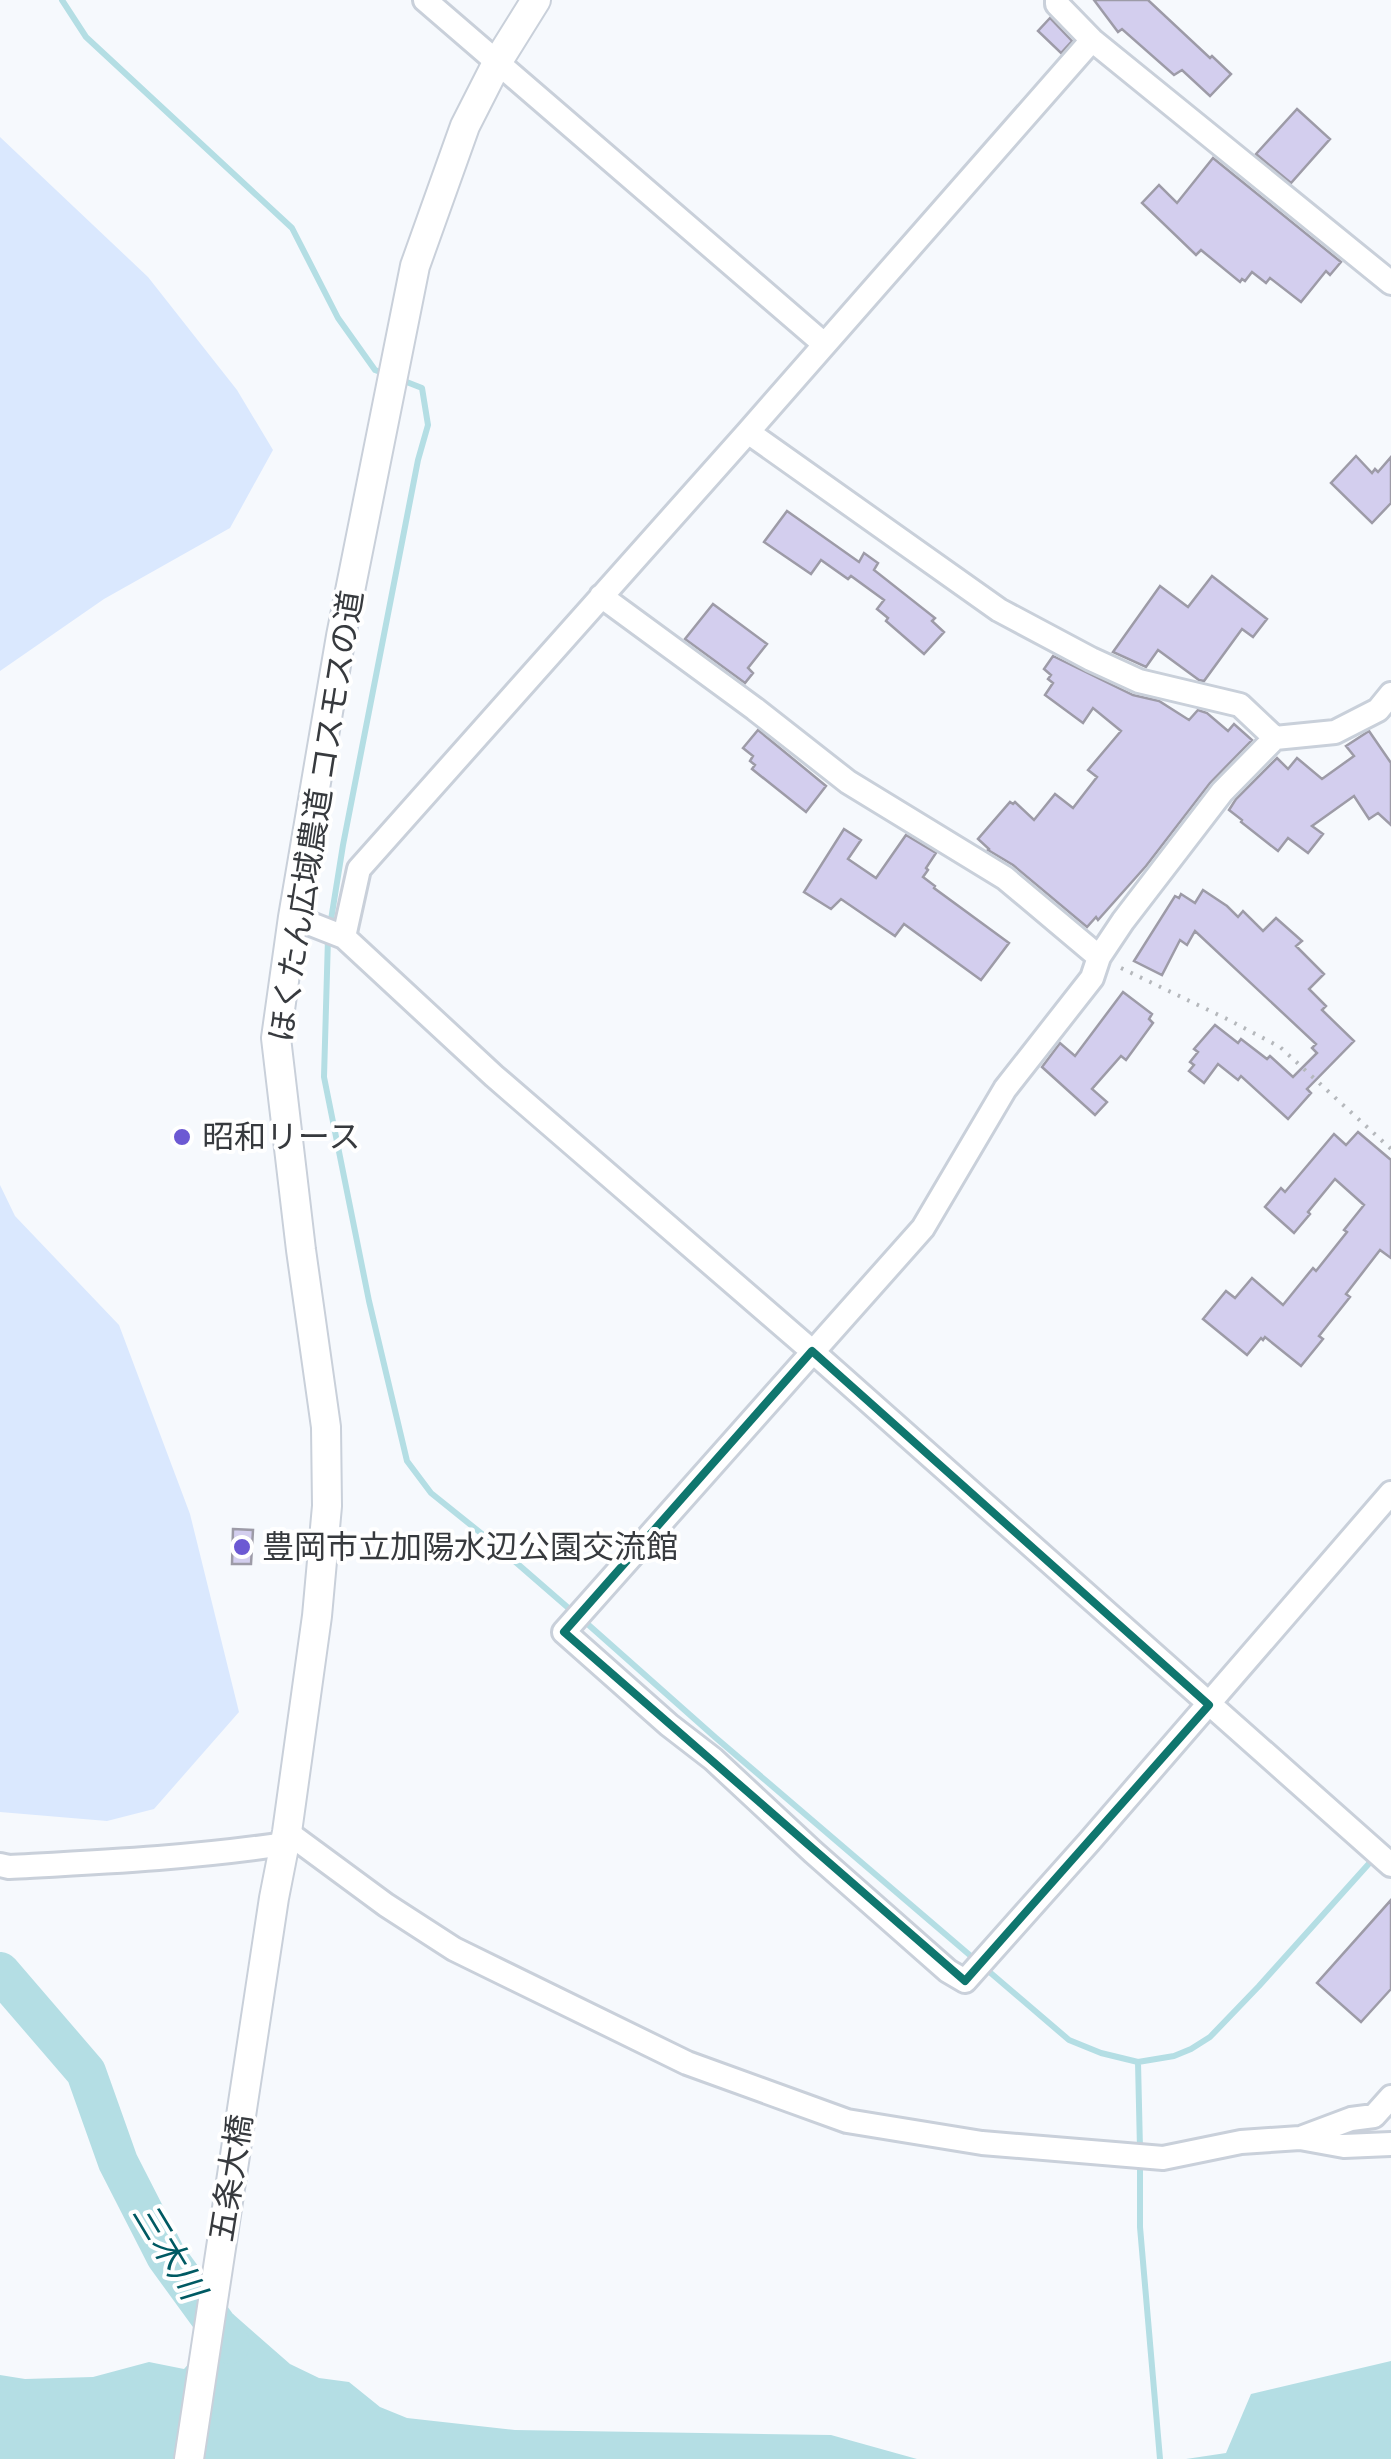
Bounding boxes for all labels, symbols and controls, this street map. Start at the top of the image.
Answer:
street label: ほくたん広域農道 コスモスの道 [262,588,370,1044]
place label: 昭和リース [202,1118,360,1156]
marker: 昭和リース [171,1126,193,1148]
place label: 豊岡市立加陽水辺公園交流館 [262,1528,678,1566]
marker: 豊岡市立加陽水辺公園交流館 [231,1536,253,1558]
street label: 五条大橋 [202,2112,260,2244]
water label: 三木川 [124,2195,216,2310]

